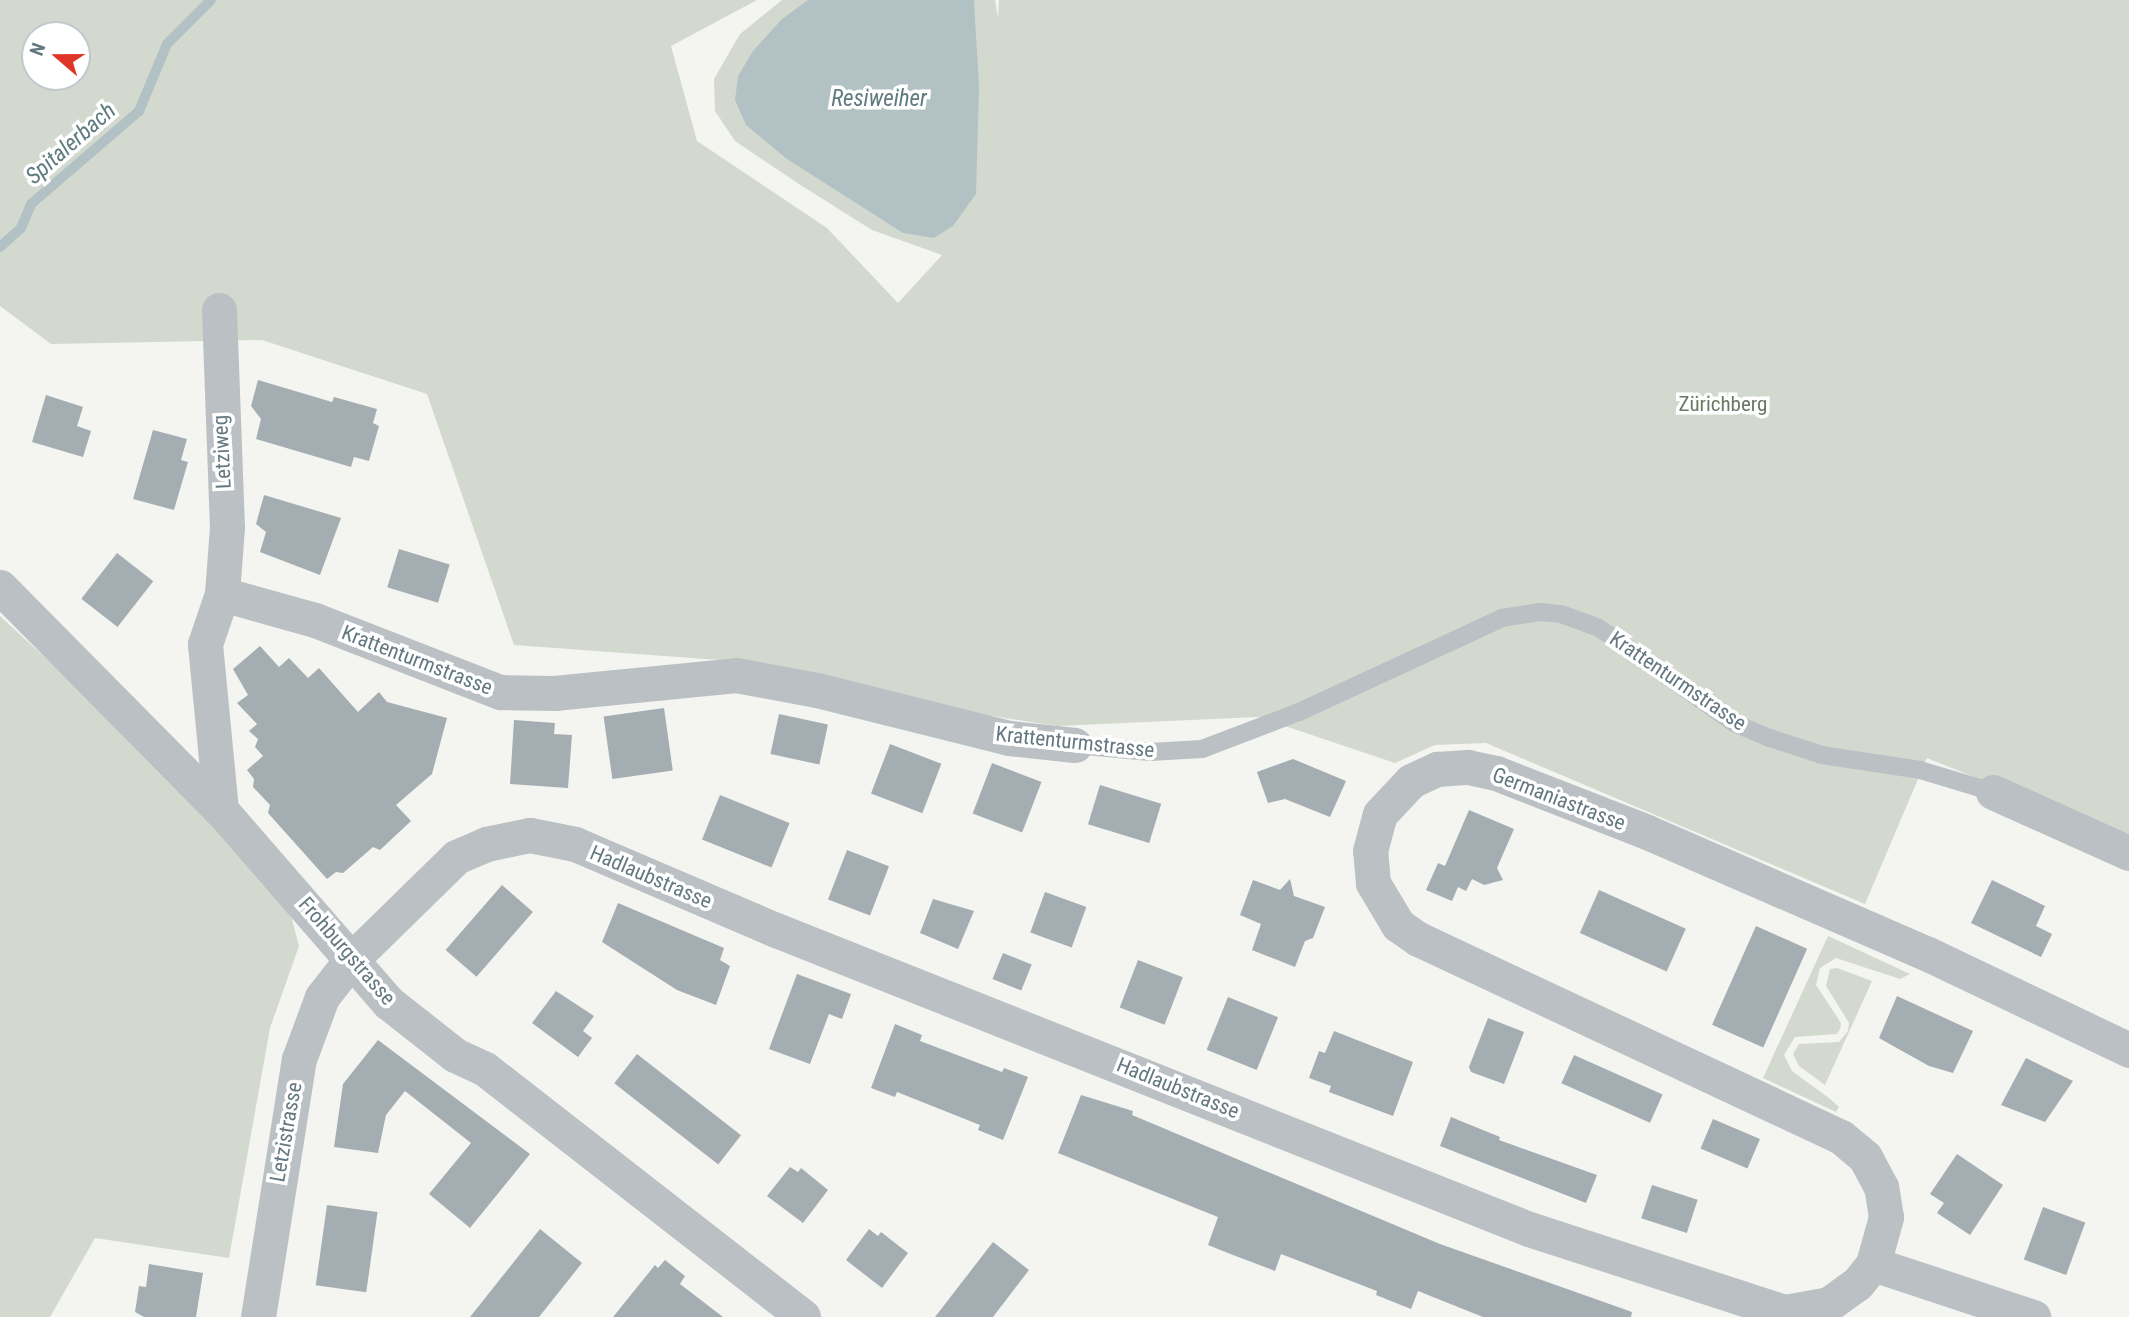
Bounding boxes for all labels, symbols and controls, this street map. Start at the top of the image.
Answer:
north arrow [21,21,91,91]
text: N [25,40,50,59]
water label: Resiweiher [831,85,927,113]
water label: Spitalerbach [20,97,122,191]
park label: Zürichberg [1679,391,1767,417]
street label: Letziweg [207,414,237,490]
street label: Krattenturmstrasse [338,620,496,700]
street label: Krattenturmstrasse [1605,626,1751,736]
street label: Krattenturmstrasse [994,721,1156,763]
street label: Germaniastrasse [1489,762,1629,836]
street label: Hadlaubstrasse [586,840,716,914]
street label: Frohburgstrasse [293,892,401,1010]
street label: Hadlaubstrasse [1113,1052,1243,1124]
street label: Letzistrasse [265,1080,307,1184]

